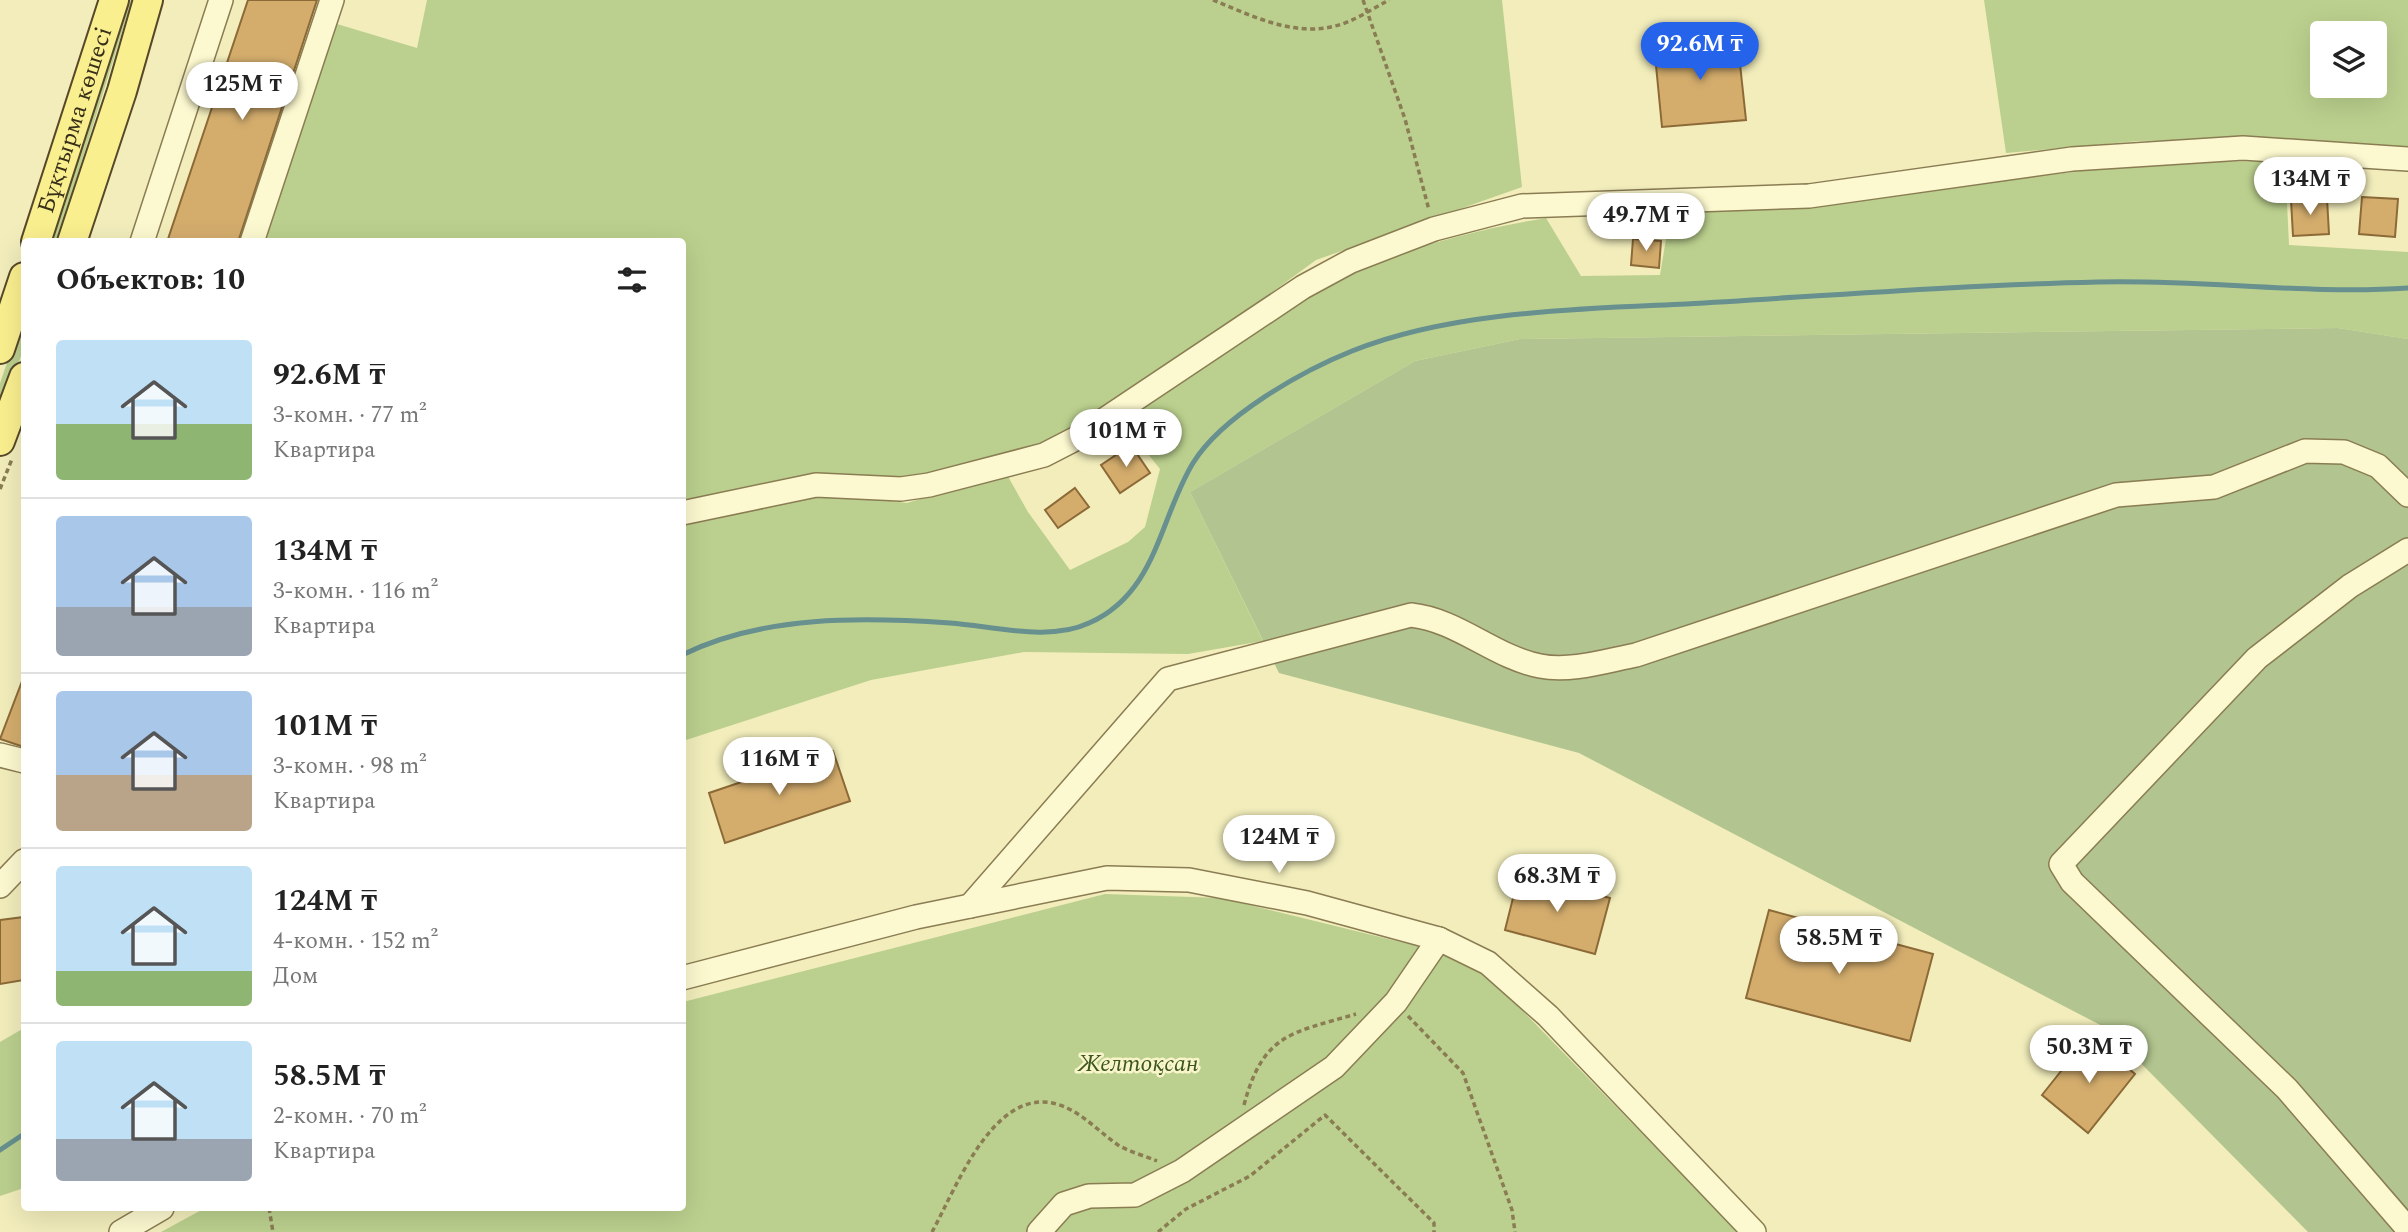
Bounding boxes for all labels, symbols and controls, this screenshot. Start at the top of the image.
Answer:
map controls [2310,21,2387,98]
button: layers [2310,21,2387,98]
street label: Бұқтырма көшесі [28,22,122,218]
pin: 92.6M ₸ [1635,22,1765,82]
text: 92.6M ₸ [1657,27,1743,62]
pin: 125M ₸ [185,62,299,122]
text: 125M ₸ [202,67,282,102]
pin: 134M ₸ [2253,158,2367,217]
text: 134M ₸ [2270,162,2350,197]
pin: 49.7M ₸ [1581,194,1711,253]
text: 49.7M ₸ [1603,198,1689,233]
text: Объектов: 10 [56,257,245,303]
icon: filters [613,261,651,299]
text: 92.6M ₸ [273,352,386,398]
icon: home [112,368,196,452]
text: 3-комн. · 77 m² [273,398,427,433]
pin: 101M ₸ [1069,410,1183,469]
text: 101M ₸ [1086,414,1166,449]
text: Квартира [273,433,376,468]
text: 134M ₸ [273,528,378,574]
icon: home [112,544,196,628]
text: 3-комн. · 116 m² [273,574,438,609]
text: Квартира [273,609,376,644]
text: 101M ₸ [273,703,378,749]
icon: home [112,719,196,803]
pin: 116M ₸ [722,738,836,797]
text: 116M ₸ [739,742,819,777]
text: 3-комн. · 98 m² [273,749,427,784]
text: Квартира [273,784,376,819]
pin: 124M ₸ [1222,816,1336,875]
text: 124M ₸ [1239,820,1319,855]
pin: 68.3M ₸ [1492,855,1622,914]
text: 68.3M ₸ [1514,859,1600,894]
text: 124M ₸ [273,878,378,924]
icon: home [112,894,196,978]
pin: 58.5M ₸ [1774,916,1904,976]
text: 58.5M ₸ [1796,921,1882,956]
text: 4-комн. · 152 m² [273,924,438,959]
text: Дом [273,959,318,994]
pin: 50.3M ₸ [2024,1026,2154,1085]
text: 50.3M ₸ [2046,1030,2132,1065]
park label: Желтоқсан [1076,1046,1199,1082]
text: 58.5M ₸ [273,1053,386,1099]
icon: home [112,1069,196,1153]
text: 2-комн. · 70 m² [273,1099,427,1134]
text: Квартира [273,1134,376,1169]

